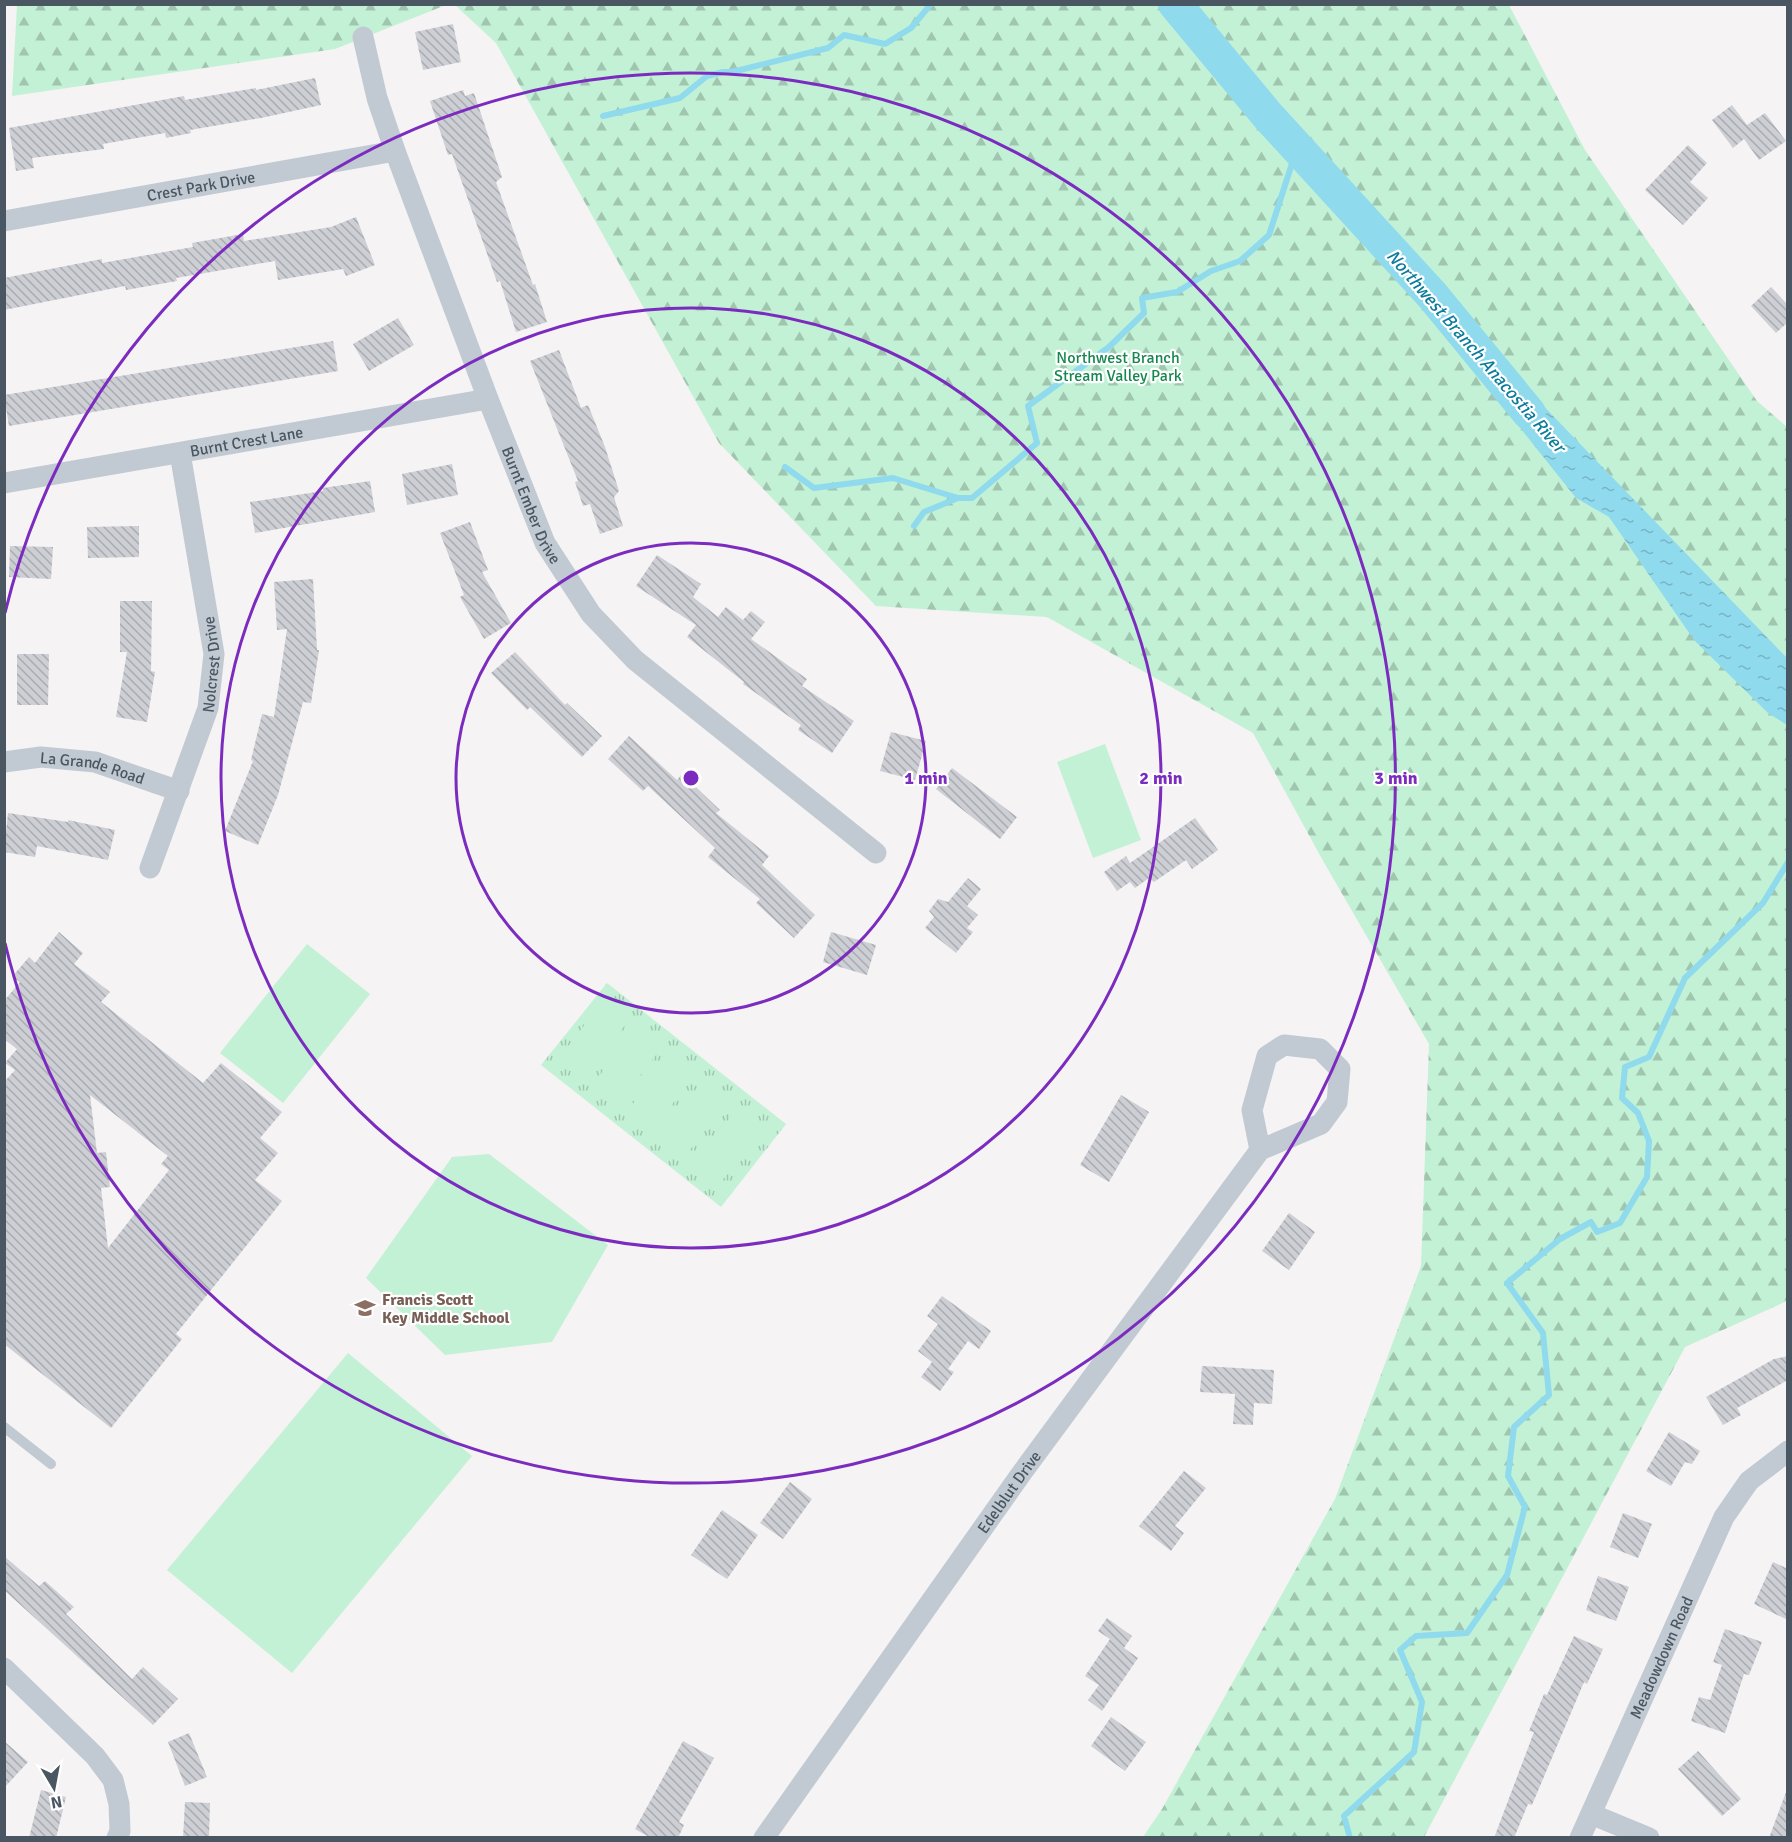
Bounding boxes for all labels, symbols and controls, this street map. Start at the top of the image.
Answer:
street label: Crest Park Drive [145,167,257,206]
water label: Northwest Branch Anacostia River [1382,245,1572,459]
park label: Northwest Branch Stream Valley Park [1054,348,1182,386]
street label: Burnt Crest Lane [188,422,305,462]
street label: Burnt Ember Drive [497,444,565,568]
street label: Nolcrest Drive [199,615,225,714]
street label: La Grande Road [39,748,147,789]
text: 1 min [904,767,948,789]
text: 2 min [1139,767,1183,789]
text: 3 min [1374,767,1418,789]
centre of rings [681,768,701,788]
place label: Francis Scott Key Middle School [382,1290,510,1328]
school or university icon: Francis Scott Key Middle School [353,1296,377,1320]
street label: Edelblut Drive [973,1447,1046,1538]
street label: Meadowdown Road [1626,1593,1698,1722]
north arrow [24,1758,84,1818]
text: N [49,1791,64,1813]

